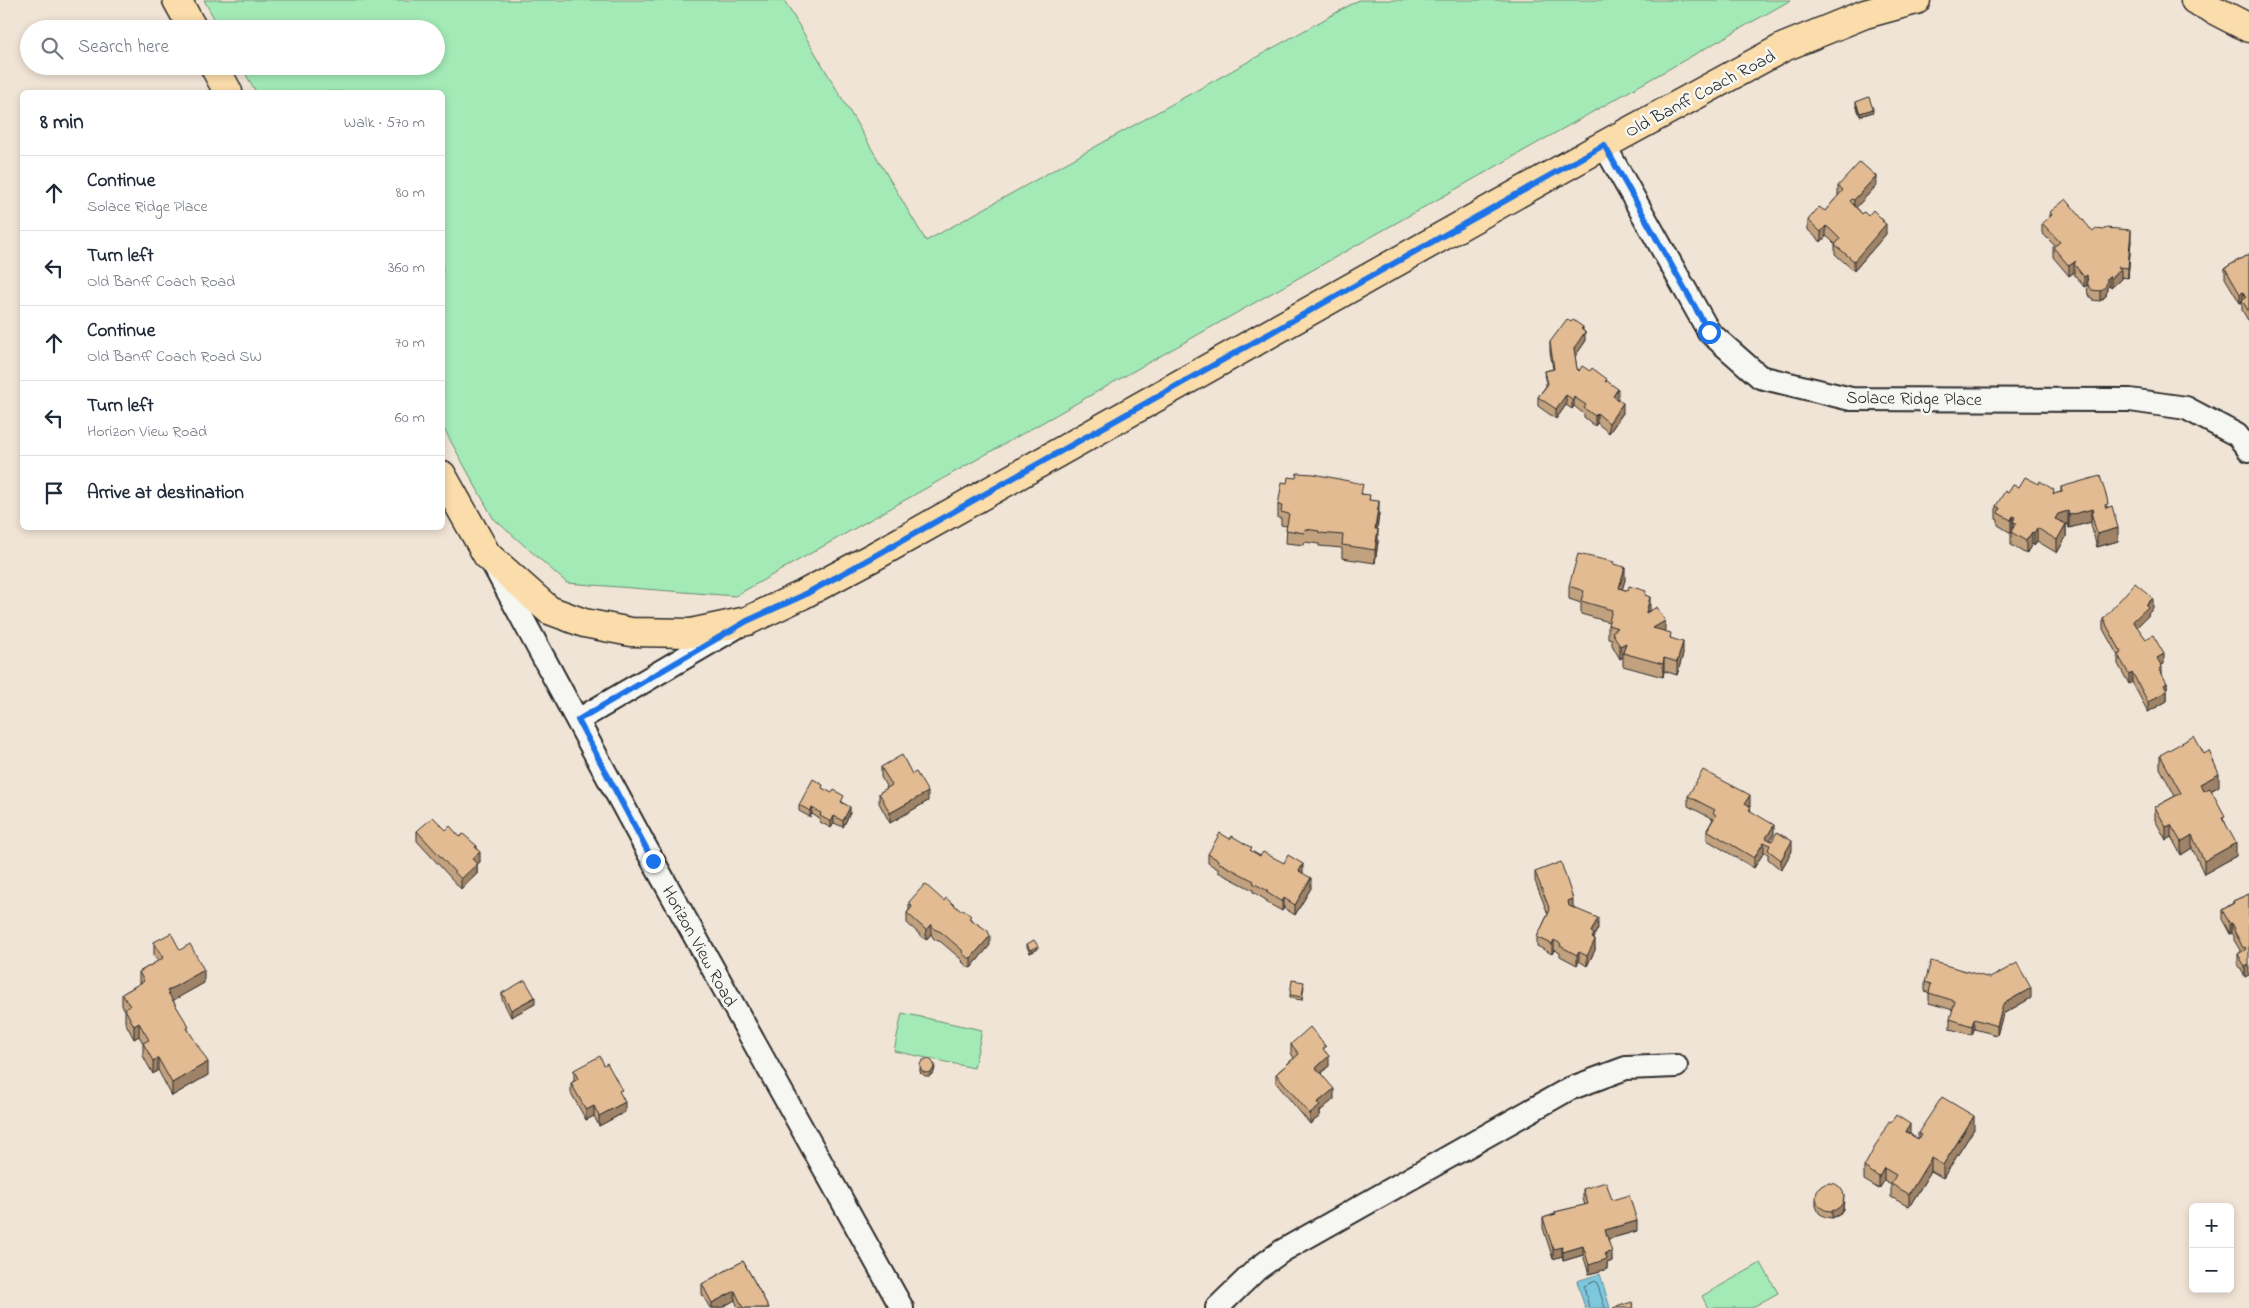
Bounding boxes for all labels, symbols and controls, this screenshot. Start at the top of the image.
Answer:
search box [20,20,445,75]
icon: search [38,34,66,62]
text: Search here [78,34,169,61]
street label: Old Banff Coach Road [1621,44,1781,145]
text: 8 min [40,108,84,138]
text: Walk · 570 m [344,111,425,135]
text: Continue [87,168,155,195]
icon: ahead [40,179,68,207]
text: 80 m [396,181,425,205]
text: Solace Ridge Place [87,195,208,219]
text: Turn left [87,243,154,270]
icon: left [40,254,68,282]
text: 360 m [388,256,425,280]
text: Old Banff Coach Road [87,270,235,294]
text: Continue [87,318,155,345]
route start [1698,321,1721,344]
icon: ahead [40,329,68,357]
text: 70 m [395,331,425,355]
text: Old Banff Coach Road SW [87,345,262,369]
street label: Solace Ridge Place [1846,386,1983,415]
text: Turn left [87,393,154,420]
icon: left [40,404,68,432]
text: 60 m [395,406,425,430]
text: Horizon View Road [87,420,207,444]
icon: arrive [40,479,68,507]
text: Arrive at destination [87,480,244,507]
route end [642,850,665,873]
street label: Horizon View Road [654,882,742,1012]
map controls [2189,1203,2234,1293]
button: + [2189,1203,2234,1248]
button: − [2189,1248,2234,1293]

